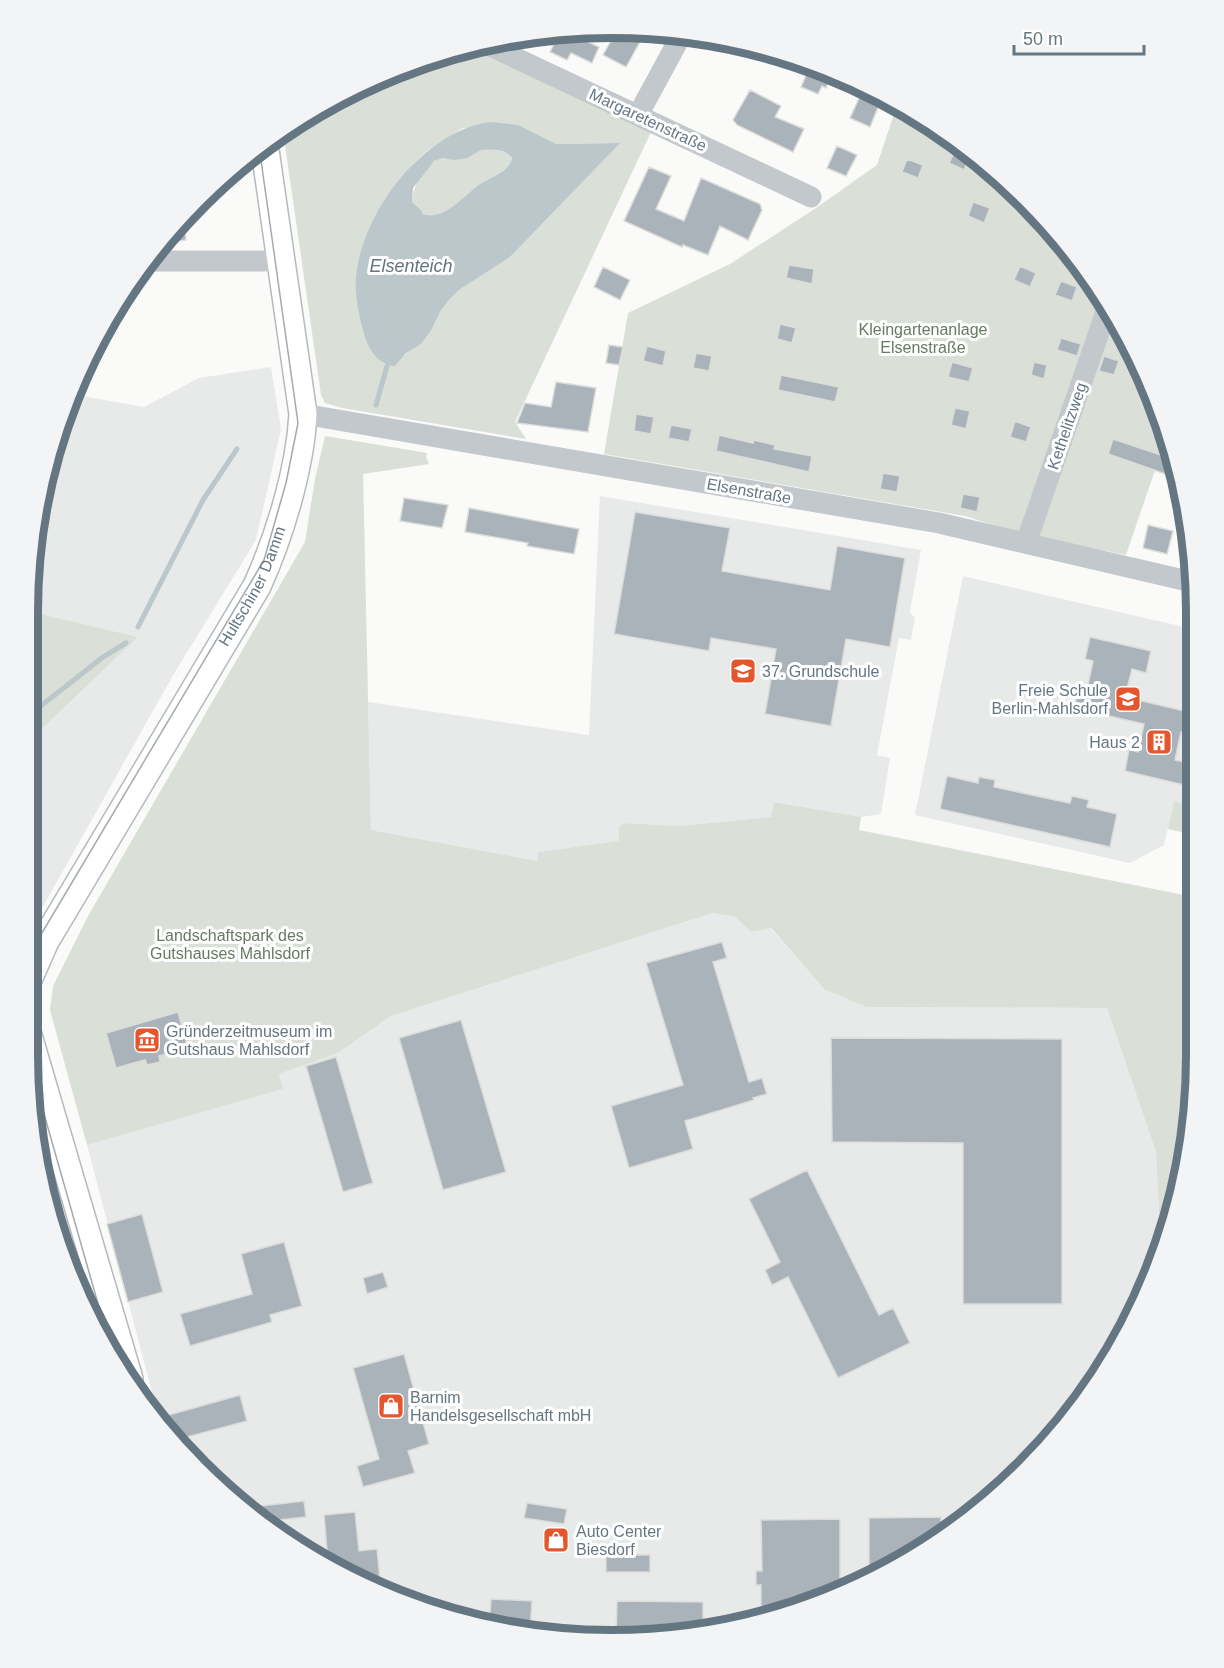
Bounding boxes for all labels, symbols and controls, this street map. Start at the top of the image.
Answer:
scale bar [1014,18,1144,56]
text: 50 m [1023,29,1063,49]
street label: Margaretenstraße [587,85,709,155]
water label: Elsenteich [369,256,453,276]
park label: Kleingartenanlage Elsenstraße [859,321,988,356]
street label: Kethelitzweg [1044,380,1090,472]
street label: Elsenstraße [705,475,793,507]
street label: Hultschiner Damm [215,524,288,649]
school or university icon: 37. Grundschule [728,656,758,686]
place label: 37. Grundschule [762,663,880,680]
place label: Freie Schule Berlin-Mahlsdorf [992,682,1109,717]
school or university icon: Freie Schule Berlin-Mahlsdorf [1113,684,1143,714]
building icon: Haus 2 [1144,727,1174,757]
place label: Haus 2 [1089,734,1140,751]
park label: Landschaftspark des Gutshauses Mahlsdorf [150,927,311,962]
place label: Gründerzeitmuseum im Gutshaus Mahlsdorf [166,1023,332,1058]
museum icon: Gründerzeitmuseum im Gutshaus Mahlsdorf [132,1025,162,1055]
place label: Barnim Handelsgesellschaft mbH [410,1389,591,1424]
shop icon: Barnim Handelsgesellschaft mbH [376,1391,406,1421]
place label: Auto Center Biesdorf [576,1523,662,1558]
shop icon: Auto Center Biesdorf [541,1525,571,1555]

